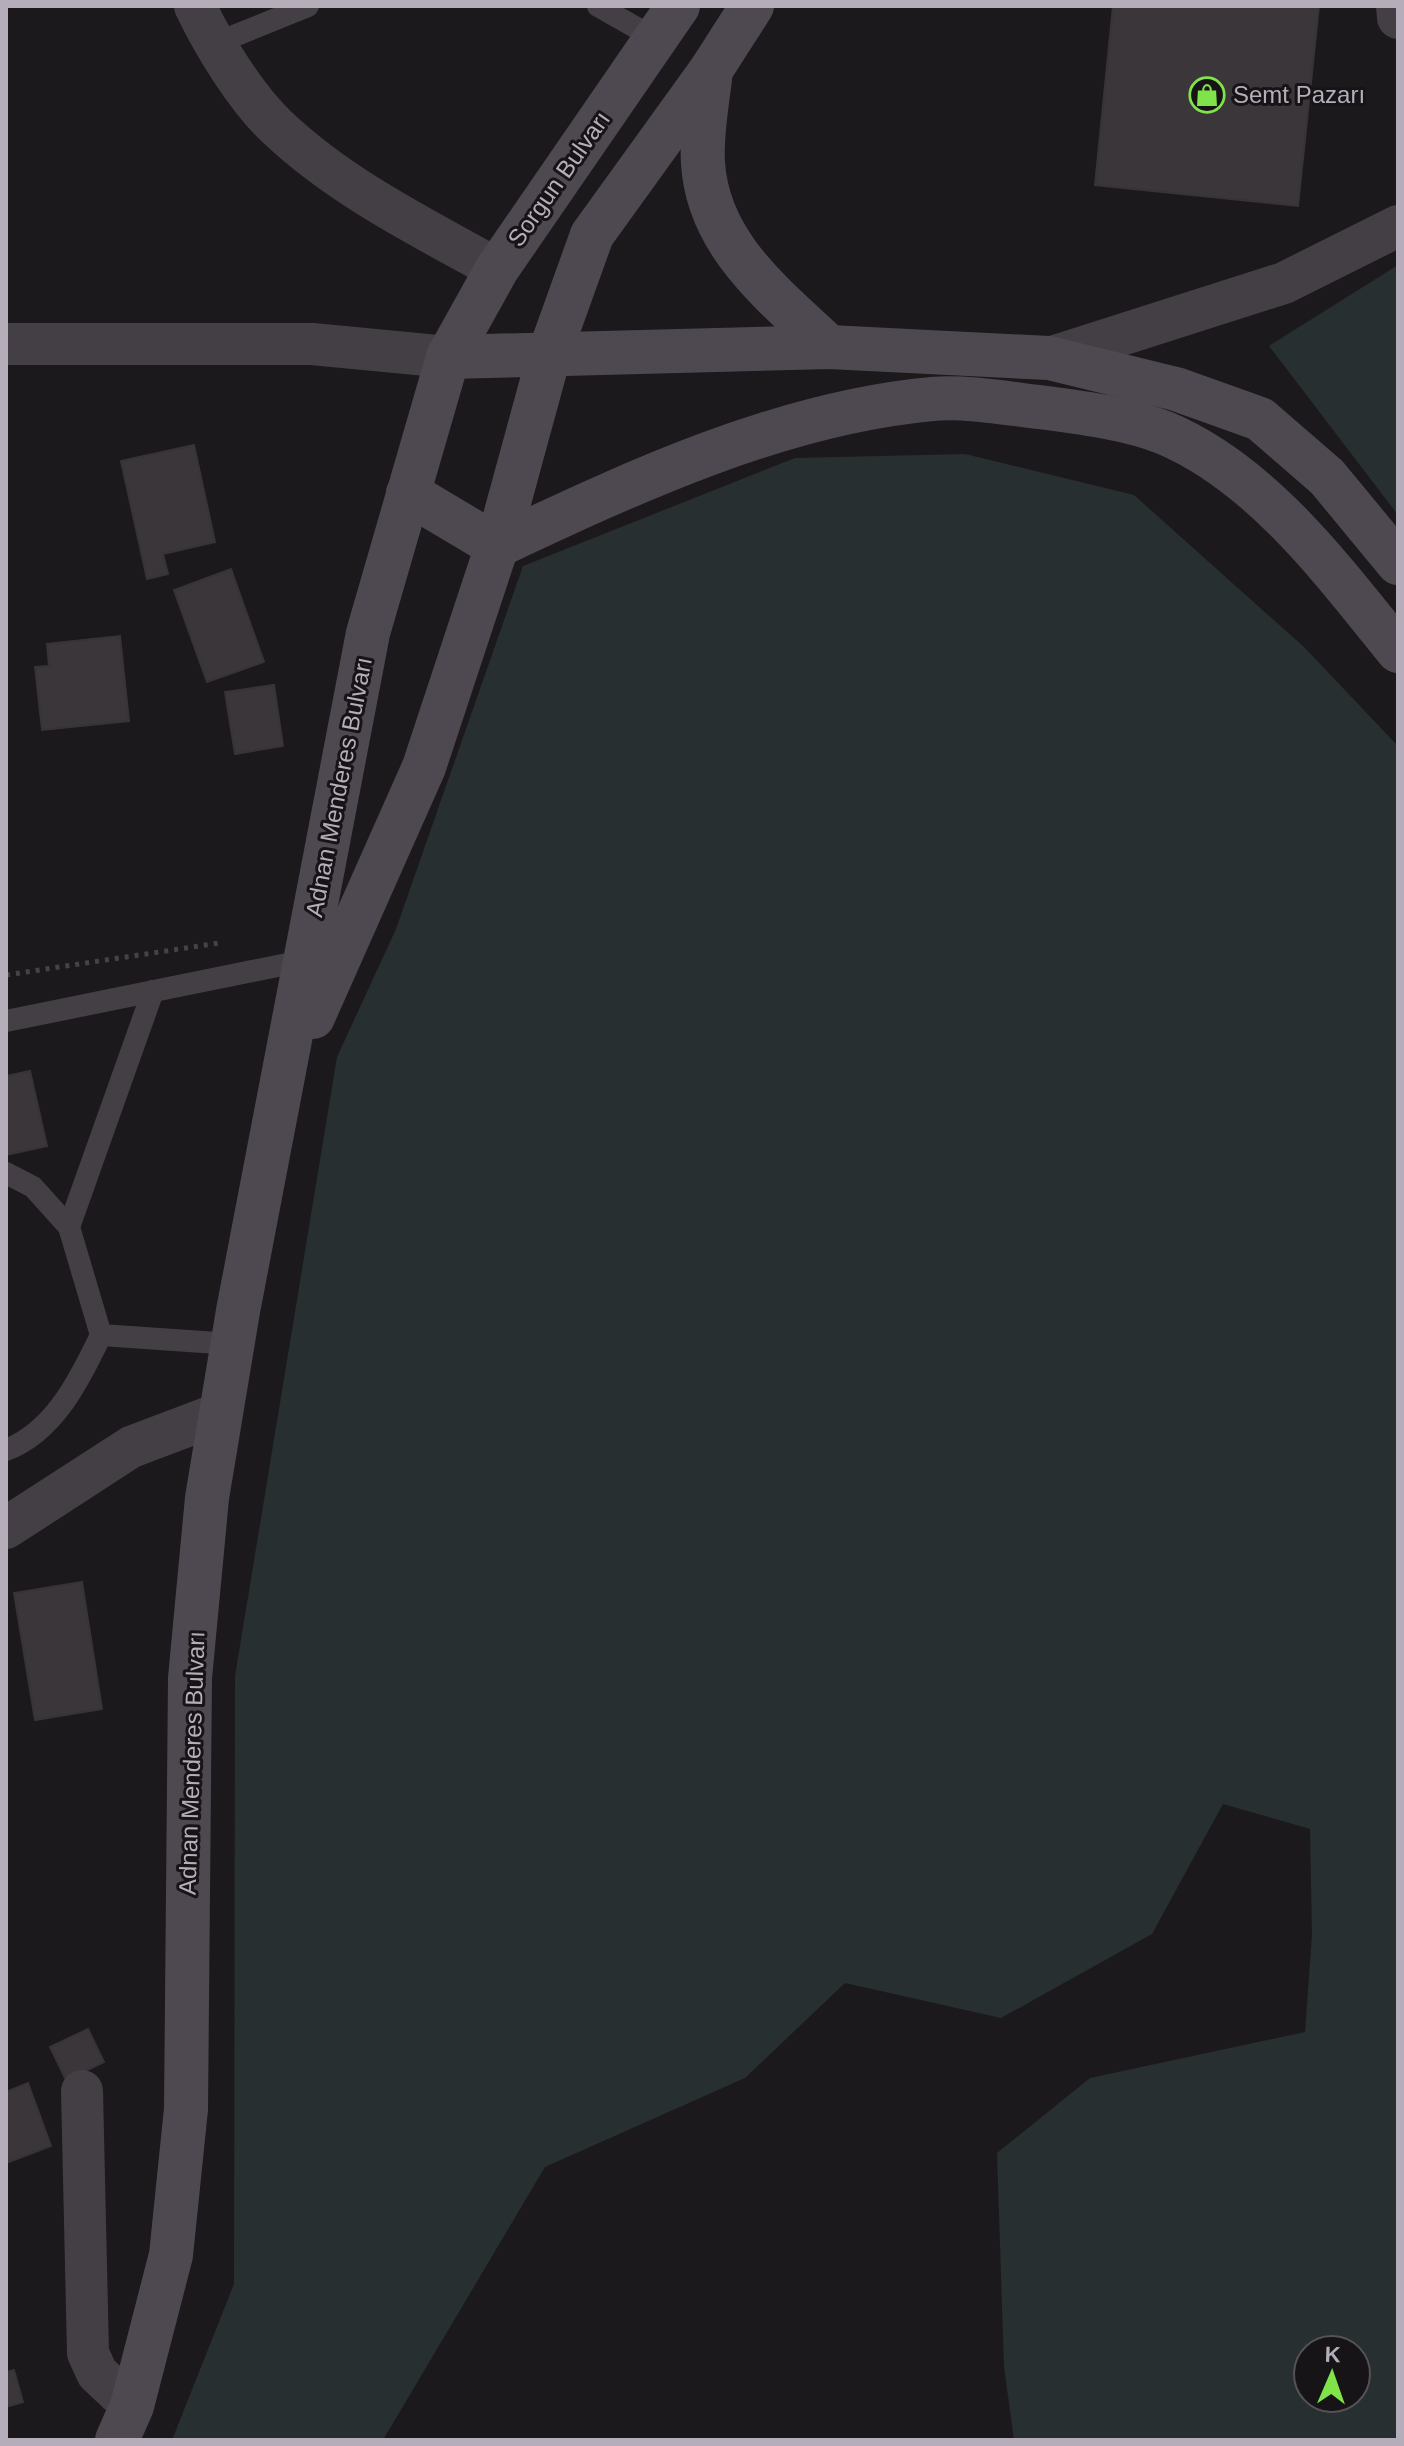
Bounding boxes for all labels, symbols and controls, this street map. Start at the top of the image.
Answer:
shop icon: Semt Pazarı [1188,76,1226,114]
place label: Semt Pazarı [1233,81,1365,108]
street label: Sorgun Bulvarı [502,106,615,251]
street label: Adnan Menderes Bulvarı [300,655,377,919]
street label: Adnan Menderes Bulvarı [173,1631,210,1895]
north arrow [1292,2334,1372,2414]
text: K [1324,2342,1341,2367]

